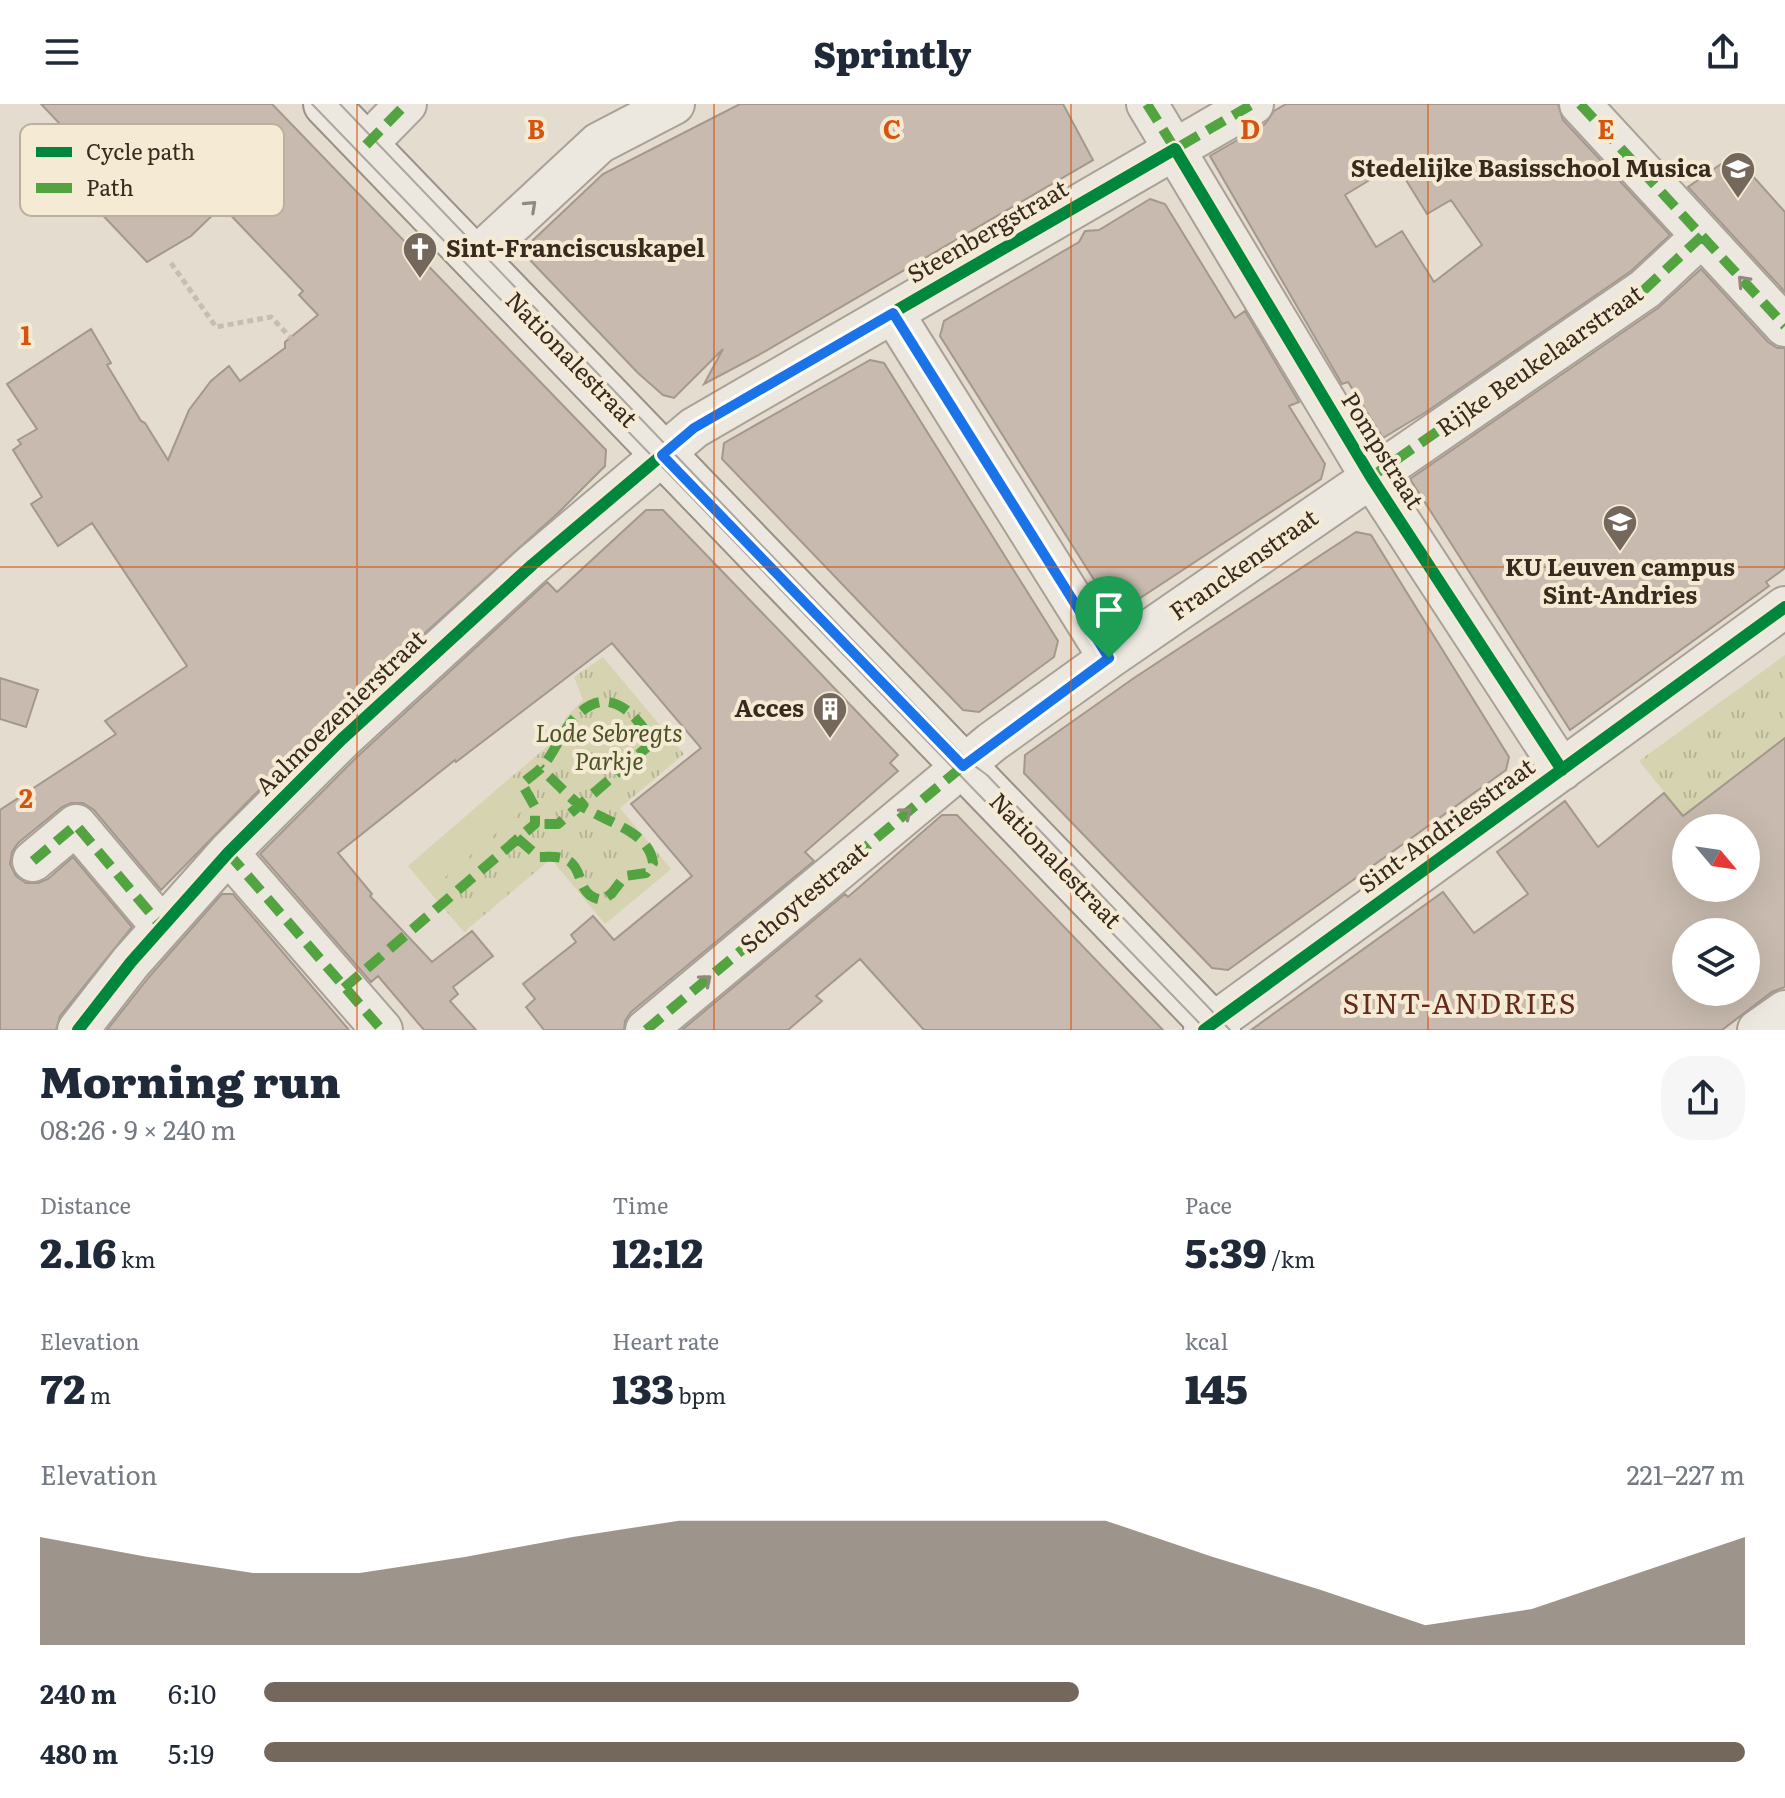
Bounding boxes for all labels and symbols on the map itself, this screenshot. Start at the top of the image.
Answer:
text: B [527,108,545,147]
text: C [883,108,901,147]
text: D [1240,108,1260,147]
text: E [1597,108,1615,147]
legend [20,124,284,216]
text: Cycle path [86,134,195,167]
place label: Stedelijke Basisschool Musica [1351,149,1712,184]
school or university icon: Stedelijke Basisschool Musica [1719,150,1757,200]
street label: Steenbergstraat [900,169,1074,290]
text: Path [86,170,134,203]
one-way arrow [522,200,536,215]
place label: Sint-Franciscuskapel [446,229,705,264]
church icon: Sint-Franciscuskapel [401,230,439,280]
street label: Rijke Beukelaarstraat [1428,274,1649,444]
one-way arrow [1738,276,1753,290]
street label: Nationalestraat [499,282,647,434]
text: 1 [21,314,32,353]
street label: Pompstraat [1334,385,1434,515]
street label: Franckenstraat [1161,499,1324,627]
school or university icon: KU Leuven campus Sint-Andries [1601,503,1639,553]
place label: KU Leuven campus Sint-Andries [1505,548,1735,611]
pin [1075,576,1143,658]
street label: Aalmoezenierstraat [246,620,433,802]
place label: Acces [735,689,804,724]
building icon: Acces [811,690,849,740]
park label: Lode Sebregts Parkje [535,714,683,777]
street label: Sint-Andriesstraat [1350,748,1541,900]
text: 2 [19,777,33,816]
street label: Nationalestraat [983,783,1131,935]
one-way arrow [896,808,911,823]
north arrow [1672,814,1760,902]
street label: Schoytestraat [731,832,874,960]
one-way arrow [697,975,711,990]
district label: SINT-ANDRIES [1342,981,1578,1023]

